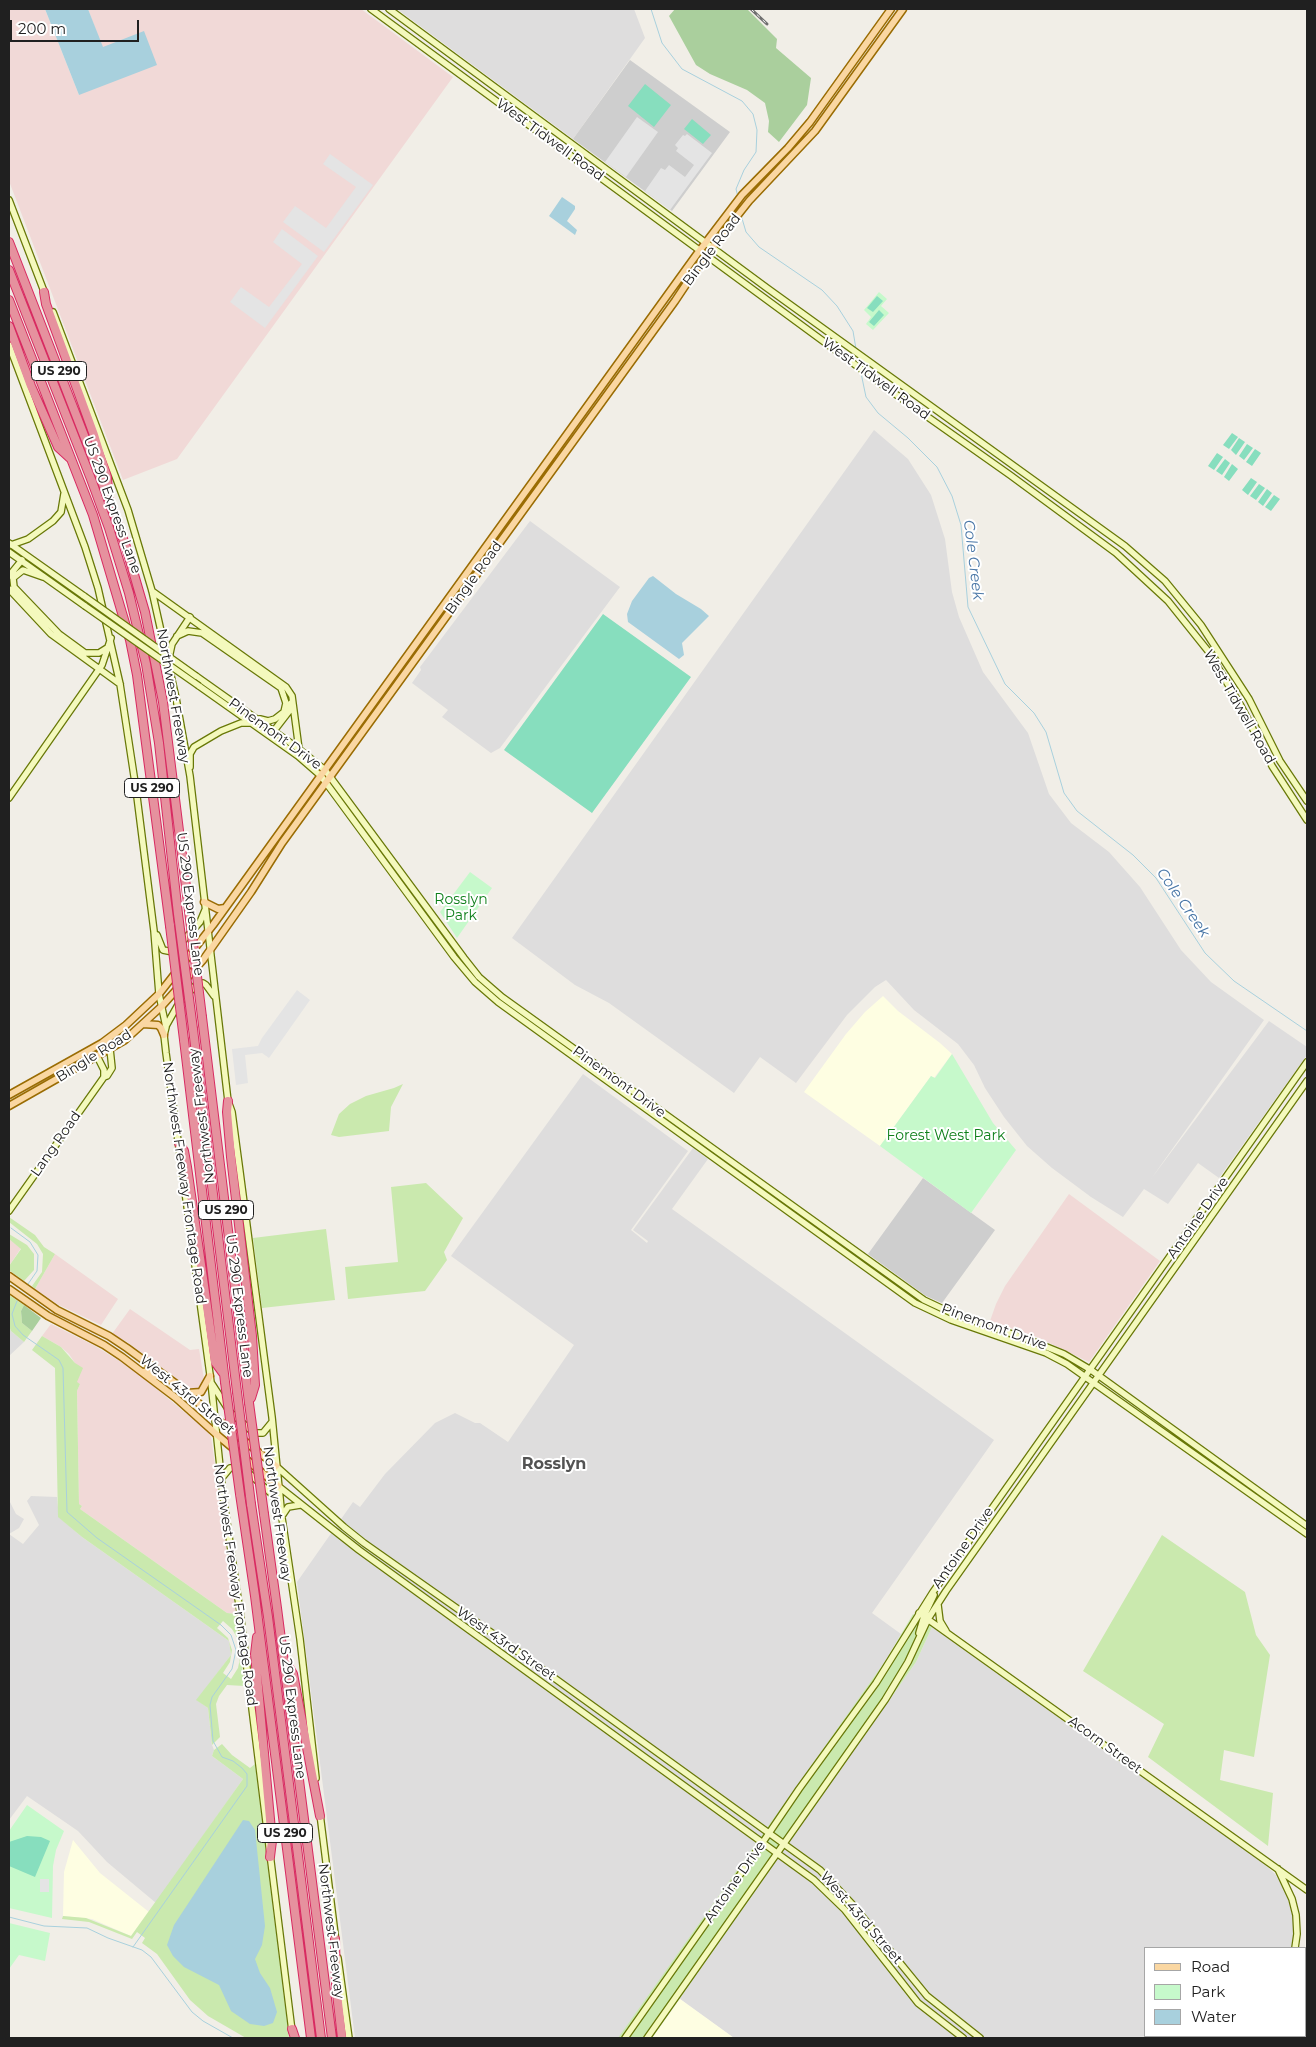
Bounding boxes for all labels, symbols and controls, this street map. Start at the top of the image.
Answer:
scale bar [12,10,141,42]
text: 200 m [18,19,66,38]
street label: West Tidwell Road [493,95,607,185]
street label: Bingle Road [679,211,745,289]
street label: West Tidwell Road [819,334,933,424]
road number: US 290 [32,362,86,381]
street label: US 290 Express Lane [79,434,145,576]
water label: Cole Creek [959,519,987,601]
street label: Bingle Road [442,538,506,618]
street label: Northwest Freeway [153,627,193,765]
street label: West Tidwell Road [1199,647,1279,767]
street label: Pinemont Drive [225,695,325,773]
road number: US 290 [124,778,180,798]
street label: US 290 Express Lane [173,831,207,977]
water label: Cole Creek [1153,865,1213,941]
park label: Rosslyn Park [434,892,488,924]
street label: Bingle Road [53,1026,135,1086]
street label: Pinemont Drive [569,1043,669,1121]
street label: Northwest Freeway [185,1047,219,1185]
street label: Northwest Freeway Frontage Road [159,1061,209,1305]
street label: Lang Road [27,1108,85,1180]
park label: Forest West Park [887,1128,1005,1144]
street label: Antoine Drive [1164,1174,1232,1262]
road number: US 290 [198,1200,254,1220]
street label: US 290 Express Lane [222,1233,256,1379]
street label: Pinemont Drive [939,1300,1049,1354]
street label: West 43rd Street [136,1352,238,1438]
street label: Northwest Freeway [259,1445,295,1583]
district label: Rosslyn [522,1454,586,1474]
street label: Northwest Freeway Frontage Road [210,1463,260,1707]
street label: Antoine Drive [929,1504,997,1592]
street label: West 43rd Street [453,1603,559,1685]
street label: US 290 Express Lane [275,1634,309,1780]
street label: Acorn Street [1065,1712,1145,1778]
road number: US 290 [258,1824,312,1842]
street label: Antoine Drive [701,1838,769,1926]
street label: Northwest Freeway [314,1862,348,2000]
street label: West 43rd Street [816,1868,906,1968]
legend [1144,1947,1306,2037]
text: Road [1191,1957,1230,1976]
text: Park [1191,1982,1225,2001]
text: Water [1191,2007,1237,2026]

